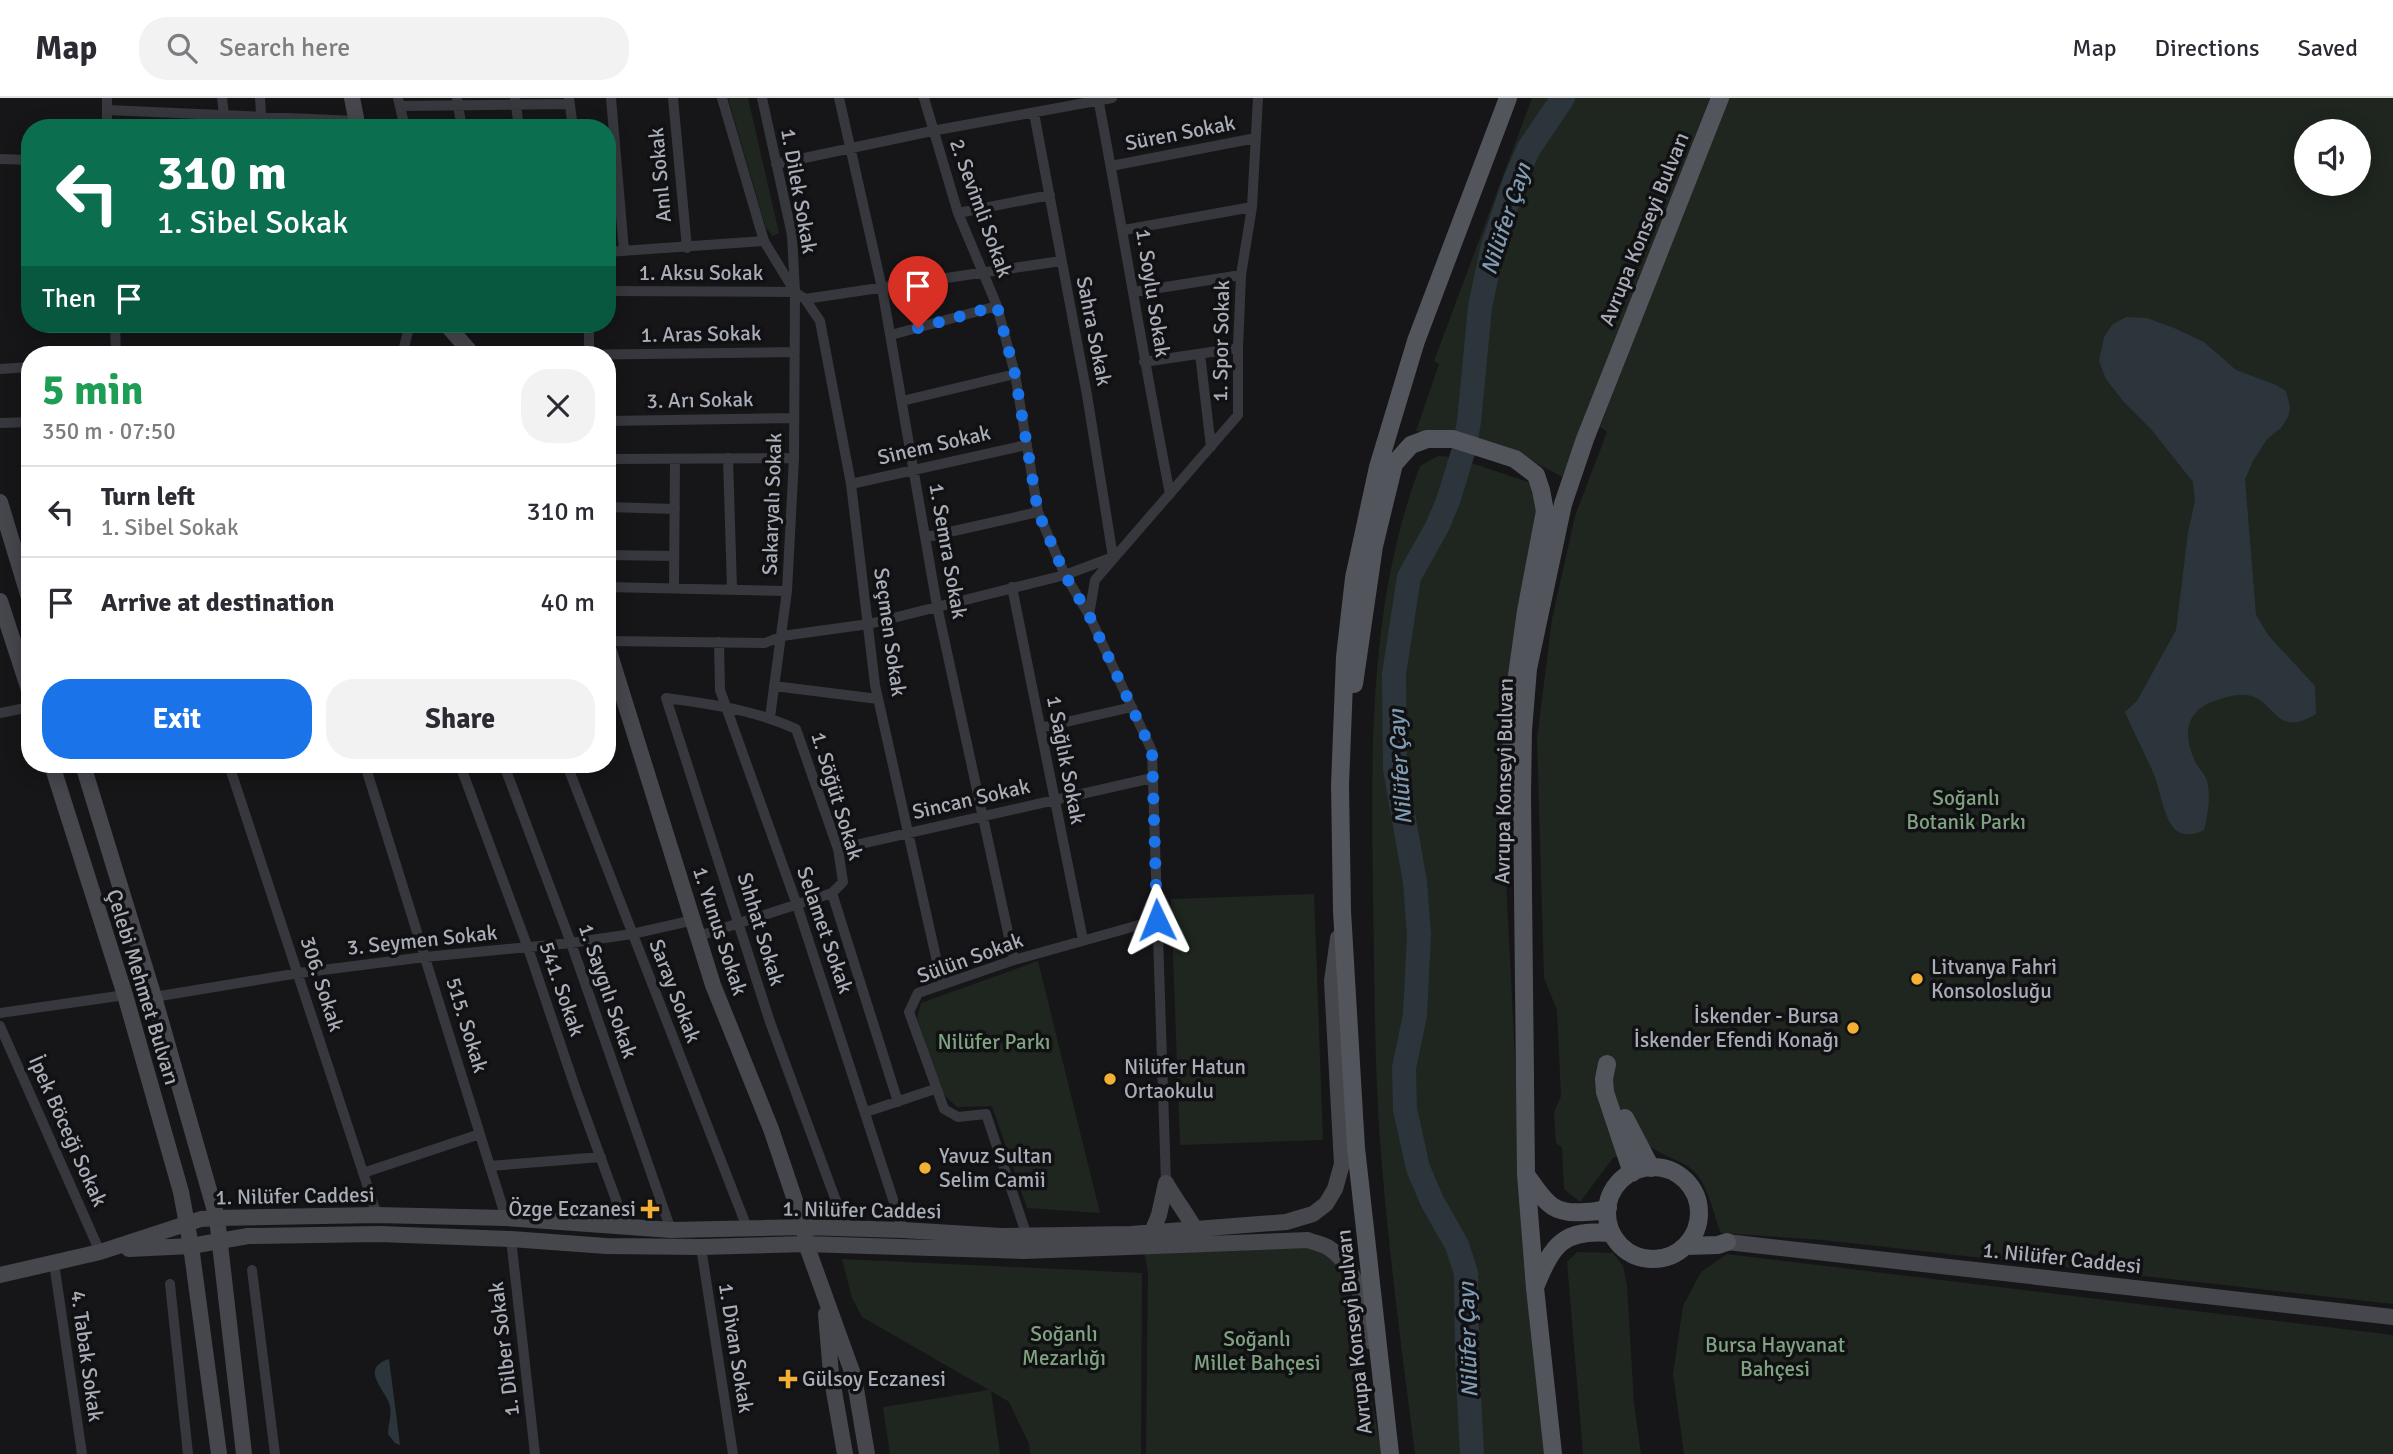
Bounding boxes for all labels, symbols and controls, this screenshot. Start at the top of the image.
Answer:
search box [139,17,629,80]
text: Map [35,28,97,69]
icon: search [163,29,201,67]
text: Search here [219,32,350,64]
text: Map [2072,33,2117,63]
text: Directions [2155,33,2260,63]
text: Saved [2298,33,2358,63]
street label: Süren Sokak [1123,110,1238,156]
map controls [2294,119,2371,196]
button: sound [2294,119,2371,196]
street label: Anıl Sokak [643,126,677,223]
street label: 1. Dilek Sokak [775,126,823,256]
street label: Avrupa Konseyi Bulvarı [1593,129,1695,329]
street label: 2. Sevimli Sokak [944,135,1018,281]
text: 310 m [157,143,287,203]
icon: left [42,147,133,238]
water label: Nilüfer Çayı [1474,158,1538,279]
text: 1. Sibel Sokak [157,203,348,242]
street label: 1. Soylu Sokak [1130,227,1176,360]
pin [888,256,948,328]
street label: 1. Aksu Sokak [639,260,764,286]
icon: arrive [899,267,937,305]
street label: Sahra Sokak [1071,274,1117,388]
street label: 1. Spor Sokak [1207,279,1235,402]
icon: arrive [110,280,148,318]
text: Then [42,283,96,315]
street label: 1. Aras Sokak [640,320,762,348]
text: 5 min [42,365,143,416]
button: close [521,369,595,443]
street label: 3. Arı Sokak [646,386,754,414]
text: 350 m · 07:50 [42,417,176,446]
street label: Sinem Sokak [875,419,993,471]
street label: Sakaryalı Sokak [757,432,787,576]
text: Turn left [101,481,195,513]
street label: 1. Semra Sokak [923,481,973,621]
icon: left [42,493,80,531]
text: 310 m [526,496,595,528]
text: 1. Sibel Sokak [101,513,238,542]
street label: Seçmen Sokak [868,566,912,698]
icon: arrive [42,584,80,622]
text: Arrive at destination [101,587,334,619]
text: 40 m [540,587,595,619]
street label: Avrupa Konseyi Bulvarı [1489,678,1519,884]
button: Exit [42,679,312,759]
button: Share [326,679,595,759]
street label: 1 Sağlık Sokak [1041,693,1091,827]
water label: Nilüfer Çayı [1381,706,1419,826]
street label: 1. Söğüt Sokak [805,729,869,864]
street label: Sincan Sokak [910,773,1033,825]
park label: Soğanlı Botanik Parkı [1906,785,2026,835]
street label: 1. Yunus Sokak [687,863,753,999]
street label: Selamet Sokak [791,863,859,997]
street label: Sıhhat Sokak [731,869,791,989]
position arrow [1120,883,1194,957]
street label: Çelebi Mehmet Bulvarı [101,886,185,1088]
street label: 3. Seymen Sokak [346,919,499,961]
street label: 1. Saygılı Sokak [573,920,643,1062]
street label: Sülün Sokak [913,927,1027,989]
street label: 306. Sokak [294,933,350,1035]
street label: Saray Sokak [643,935,707,1047]
street label: 541. Sokak [534,938,590,1040]
place label: Litvanya Fahri Konsolosluğu [1931,954,2057,1004]
marker: Litvanya Fahri Konsolosluğu [1909,971,1925,987]
street label: 515. Sokak [440,974,494,1076]
place label: İskender - Bursa İskender Efendi Konağı [1634,1003,1839,1053]
marker: İskender - Bursa İskender Efendi Konağı [1845,1020,1861,1036]
park label: Nilüfer Parkı [938,1029,1051,1055]
street label: İpek Böceği Sokak [23,1051,113,1211]
place label: Nilüfer Hatun Ortaokulu [1124,1054,1246,1104]
marker: Nilüfer Hatun Ortaokulu [1102,1071,1118,1087]
place label: Yavuz Sultan Selim Camii [939,1143,1052,1193]
marker: Yavuz Sultan Selim Camii [917,1160,933,1176]
street label: 1. Nilüfer Caddesi [215,1182,375,1210]
place label: Özge Eczanesi [509,1196,636,1222]
street label: 1. Nilüfer Caddesi [782,1196,942,1224]
marker: Özge Eczanesi [642,1201,658,1217]
street label: Avrupa Konseyi Bulvarı [1330,1228,1378,1436]
street label: 1. Nilüfer Caddesi [1981,1237,2143,1279]
street label: 1. Dilber Sokak [483,1280,525,1418]
water label: Nilüfer Çayı [1451,1280,1485,1398]
street label: 1. Divan Sokak [713,1281,759,1415]
street label: 4. Tabak Sokak [65,1289,109,1424]
park label: Soğanlı Mezarlığı [1022,1321,1106,1371]
park label: Soğanlı Millet Bahçesi [1193,1326,1321,1376]
park label: Bursa Hayvanat Bahçesi [1705,1332,1845,1382]
place label: Gülsoy Eczanesi [802,1366,946,1392]
marker: Gülsoy Eczanesi [780,1371,796,1387]

